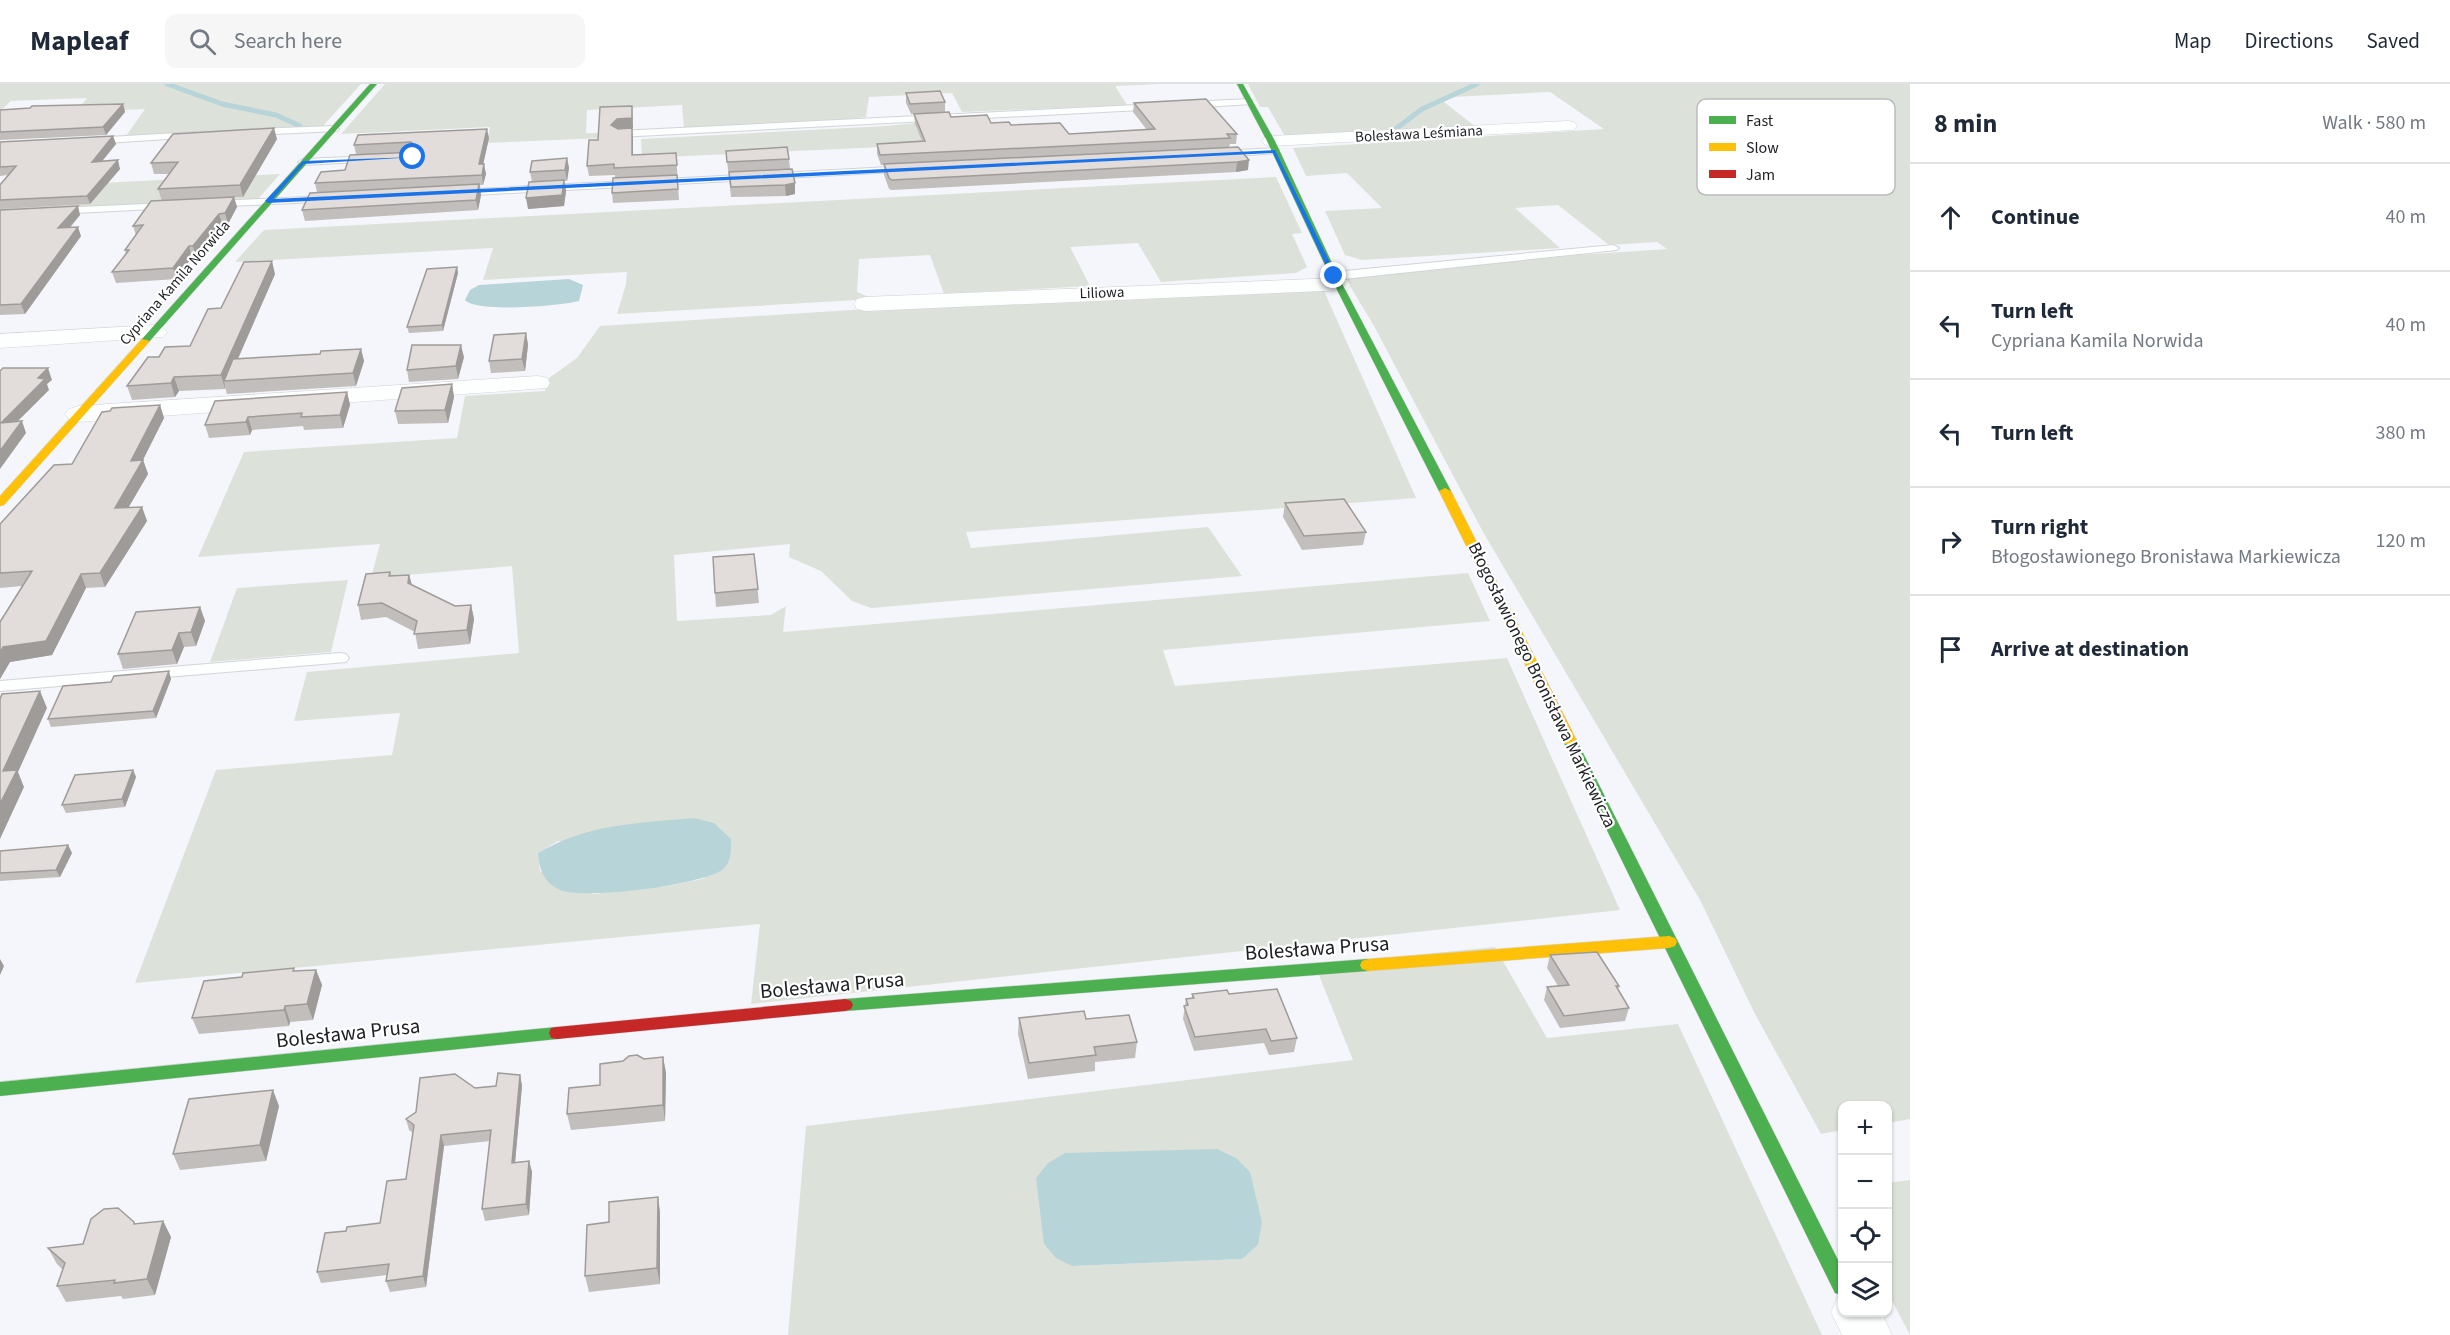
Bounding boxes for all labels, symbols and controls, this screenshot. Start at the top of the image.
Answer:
search box [165,14,585,68]
text: Mapleaf [30,21,129,61]
icon: search [186,25,219,58]
text: Search here [234,25,342,57]
text: Map [2174,26,2212,56]
text: Directions [2245,26,2333,56]
text: Saved [2366,26,2420,56]
legend [1697,99,1895,195]
text: 8 min [1934,105,1997,142]
text: Walk · 580 m [2322,109,2426,137]
text: Fast [1746,110,1774,132]
street label: Bolesława Leśmiana [1355,120,1483,148]
text: Slow [1746,137,1779,159]
route start [399,143,425,169]
text: Jam [1746,164,1775,186]
icon: ahead [1934,201,1967,234]
text: Continue [1991,201,2080,233]
text: 40 m [2386,203,2426,231]
street label: Cypriana Kamila Norwida [115,216,235,350]
route end [1320,262,1346,288]
street label: Liliowa [1079,282,1125,304]
text: Turn left [1991,295,2073,327]
icon: left [1934,309,1967,342]
text: 40 m [2386,311,2426,339]
text: Cypriana Kamila Norwida [1991,327,2203,355]
icon: left [1934,417,1967,450]
text: Turn left [1991,417,2073,449]
text: 380 m [2376,419,2426,447]
text: Turn right [1991,511,2088,543]
icon: right [1934,525,1967,558]
text: 120 m [2376,527,2426,555]
street label: Błogosławionego Bronisława Markiewicza [1462,538,1622,832]
text: Błogosławionego Bronisława Markiewicza [1991,543,2341,571]
icon: arrive [1934,633,1967,666]
text: Arrive at destination [1991,633,2189,665]
street label: Bolesława Prusa [1244,928,1390,968]
street label: Bolesława Prusa [759,964,905,1006]
street label: Bolesława Prusa [274,1011,422,1055]
map controls [1838,1101,1892,1317]
button: + [1838,1101,1892,1155]
button: − [1838,1155,1892,1209]
button: locate [1838,1209,1892,1263]
button: layers [1838,1263,1892,1317]

